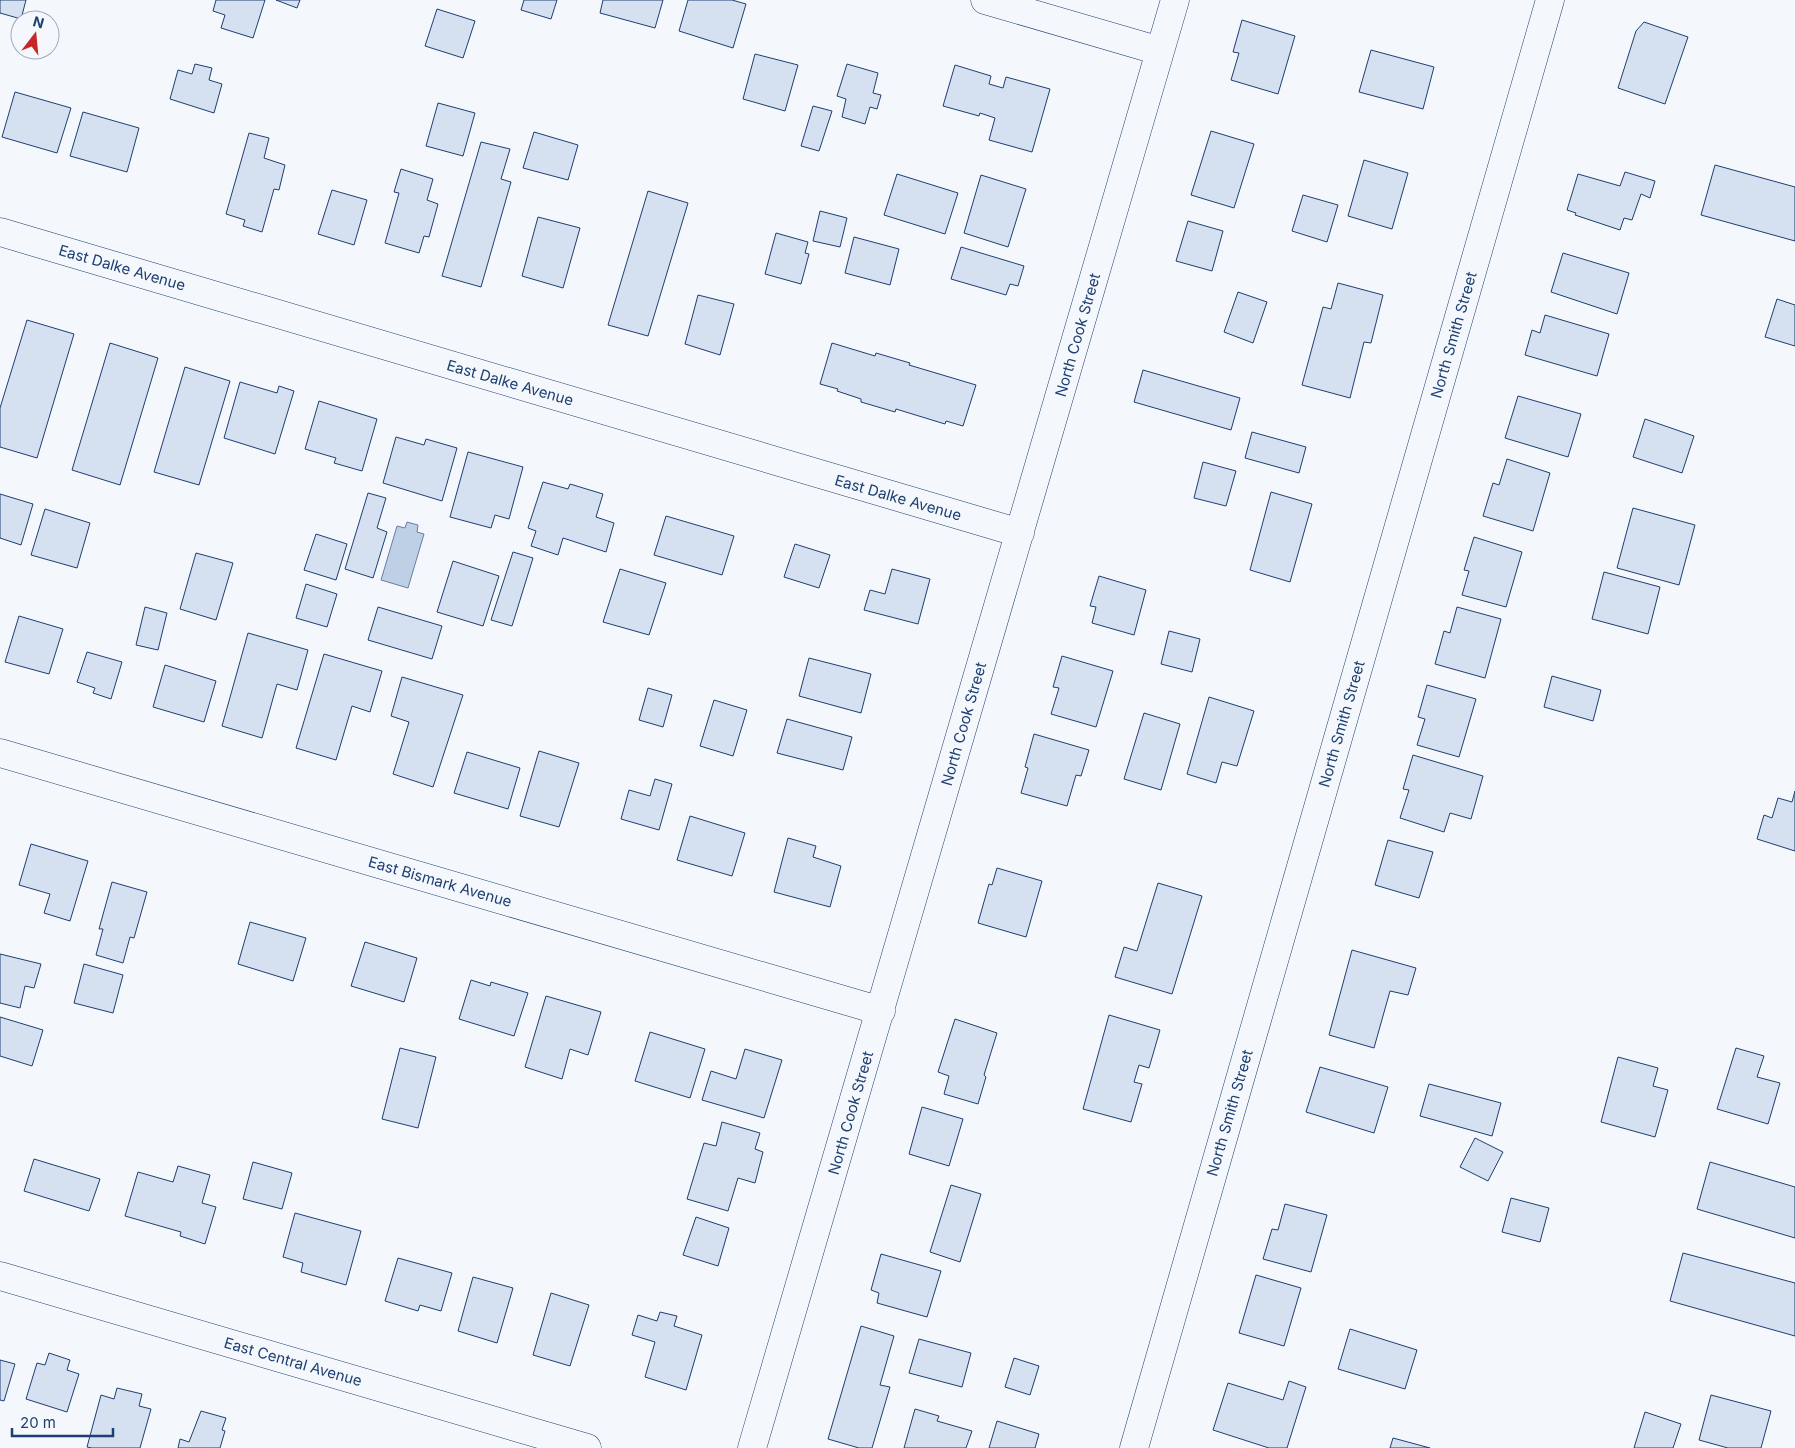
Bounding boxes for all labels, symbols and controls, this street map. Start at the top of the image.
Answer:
north arrow [10,10,60,60]
text: N [31,12,46,32]
street label: East Dalke Avenue [57,240,188,295]
street label: North Smith Street [1426,269,1481,400]
street label: North Cook Street [1051,271,1104,399]
street label: East Dalke Avenue [445,355,576,410]
street label: East Dalke Avenue [833,470,964,525]
street label: North Smith Street [1314,658,1369,789]
street label: North Cook Street [937,660,990,788]
street label: East Bismark Avenue [366,852,514,911]
street label: North Smith Street [1202,1047,1257,1178]
street label: North Cook Street [824,1049,877,1177]
street label: East Central Avenue [222,1333,364,1390]
scale bar [12,1406,114,1438]
text: 20 m [20,1413,56,1432]

